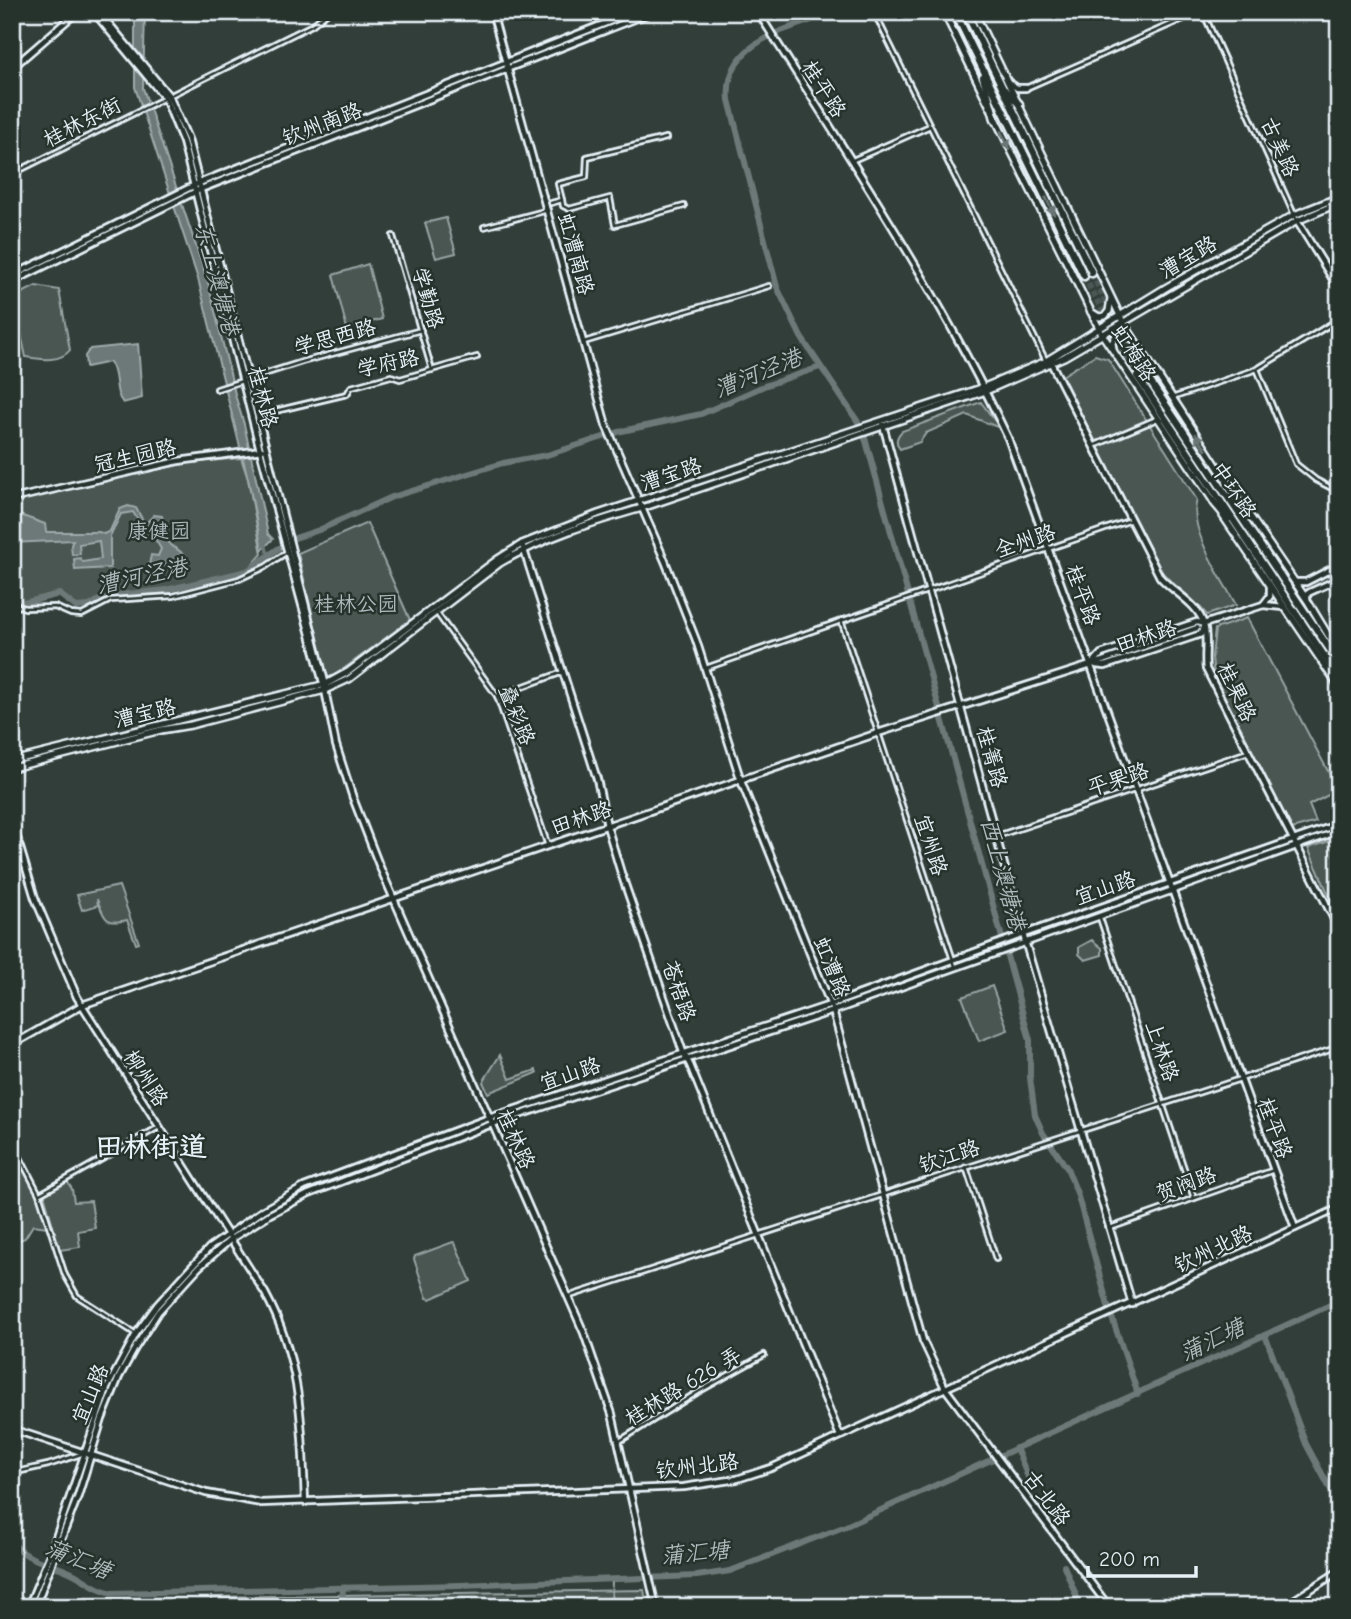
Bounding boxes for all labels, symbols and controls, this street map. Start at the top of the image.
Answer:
street label: 桂平路 [797,56,851,122]
street label: 桂林东街 [39,92,125,152]
street label: 钦州南路 [278,98,366,150]
street label: 古美路 [1256,113,1304,181]
one-way arrow [1000,130,1011,150]
one-way arrow [1044,196,1055,216]
street label: 虹漕南路 [554,210,598,298]
water label: 东上澳塘港 [189,220,245,340]
street label: 漕宝路 [1155,231,1221,283]
street label: 学勤路 [408,264,448,332]
street label: 学思西路 [291,315,379,359]
street label: 虹梅路 [1107,320,1161,386]
water label: 漕河泾港 [710,343,808,403]
street label: 学府路 [355,345,421,381]
street label: 桂林路 [244,364,282,430]
one-way arrow [1195,432,1208,451]
street label: 冠生园路 [91,435,179,477]
street label: 漕宝路 [637,453,705,495]
street label: 中环路 [1206,457,1262,523]
park label: 康健园 [128,519,191,543]
street label: 全州路 [991,519,1059,563]
water label: 漕河泾港 [94,553,192,599]
street label: 桂平路 [1061,561,1105,629]
park label: 桂林公园 [314,592,398,616]
street label: 田林路 [1112,615,1180,657]
street label: 桂果路 [1213,658,1261,726]
street label: 叠彩路 [494,681,540,749]
street label: 漕宝路 [112,694,178,732]
street label: 桂箐路 [972,723,1012,791]
street label: 平果路 [1084,758,1152,800]
street label: 田林路 [547,796,615,840]
street label: 宜州路 [910,811,952,879]
water label: 西上澳塘港 [975,815,1031,935]
street label: 宜山路 [1071,866,1139,910]
street label: 虹漕路 [809,933,855,1001]
street label: 苍梧路 [657,957,701,1025]
street label: 上林路 [1140,1017,1184,1085]
street label: 柳州路 [119,1045,173,1111]
street label: 宜山路 [536,1052,604,1096]
street label: 桂平路 [1253,1094,1297,1162]
street label: 桂林路 [492,1105,540,1173]
district label: 田林街道 [95,1131,207,1163]
street label: 钦江路 [915,1135,983,1177]
street label: 贺阀路 [1152,1162,1220,1206]
street label: 钦州北路 [1170,1220,1256,1278]
water label: 蒲汇塘 [1175,1312,1252,1367]
street label: 桂林路 626 弄 [620,1342,746,1430]
street label: 宜山路 [67,1360,113,1428]
street label: 钦州北路 [654,1449,740,1483]
street label: 古北路 [1018,1466,1076,1530]
water label: 蒲汇塘 [41,1533,118,1586]
scale bar [1088,1535,1197,1579]
water label: 蒲汇塘 [659,1536,734,1569]
text: 200 m [1099,1547,1160,1571]

